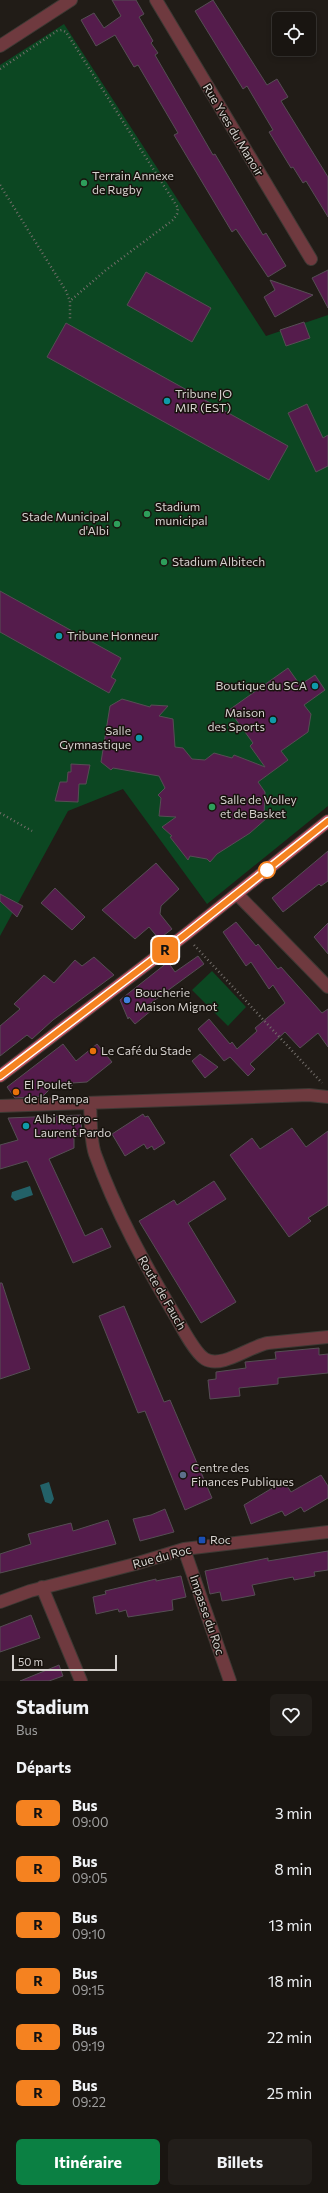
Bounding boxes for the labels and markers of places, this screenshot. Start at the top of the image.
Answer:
place label: Terrain Annexe de Rugby [92,168,174,196]
marker: Terrain Annexe de Rugby [79,178,89,188]
place label: Tribune JO MIR (EST) [175,386,232,414]
marker: Tribune JO MIR (EST) [162,396,172,406]
place label: Stadium municipal [155,499,208,527]
place label: Stade Municipal d'Albi [22,509,109,537]
marker: Stadium municipal [142,509,152,519]
marker: Stade Municipal d'Albi [112,519,122,529]
place label: Stadium Albitech [172,554,265,568]
marker: Stadium Albitech [159,557,169,567]
place label: Tribune Honneur [67,628,159,642]
marker: Tribune Honneur [54,631,64,641]
place label: Boutique du SCA [216,678,307,692]
marker: Boutique du SCA [310,681,320,691]
place label: Maison des Sports [208,705,265,733]
marker: Maison des Sports [268,715,278,725]
place label: Salle Gymnastique [59,723,131,751]
marker: Salle Gymnastique [134,733,144,743]
place label: Salle de Volley et de Basket [220,792,297,820]
marker: Salle de Volley et de Basket [207,802,217,812]
unlabelled marker [258,861,276,879]
place label: Boucherie Maison Mignot [135,985,218,1013]
marker: Boucherie Maison Mignot [122,995,132,1005]
place label: Le Café du Stade [101,1043,191,1057]
marker: Le Café du Stade [88,1046,98,1056]
place label: El Poulet de la Pampa [24,1077,89,1105]
marker: El Poulet de la Pampa [11,1087,21,1097]
place label: Albi Repro - Laurent Pardo [34,1111,111,1139]
marker: Albi Repro - Laurent Pardo [21,1121,31,1131]
place label: Centre des Finances Publiques [191,1460,294,1488]
marker: Centre des Finances Publiques [178,1470,188,1480]
place label: Roc [210,1532,231,1546]
marker: Roc [197,1535,207,1545]

